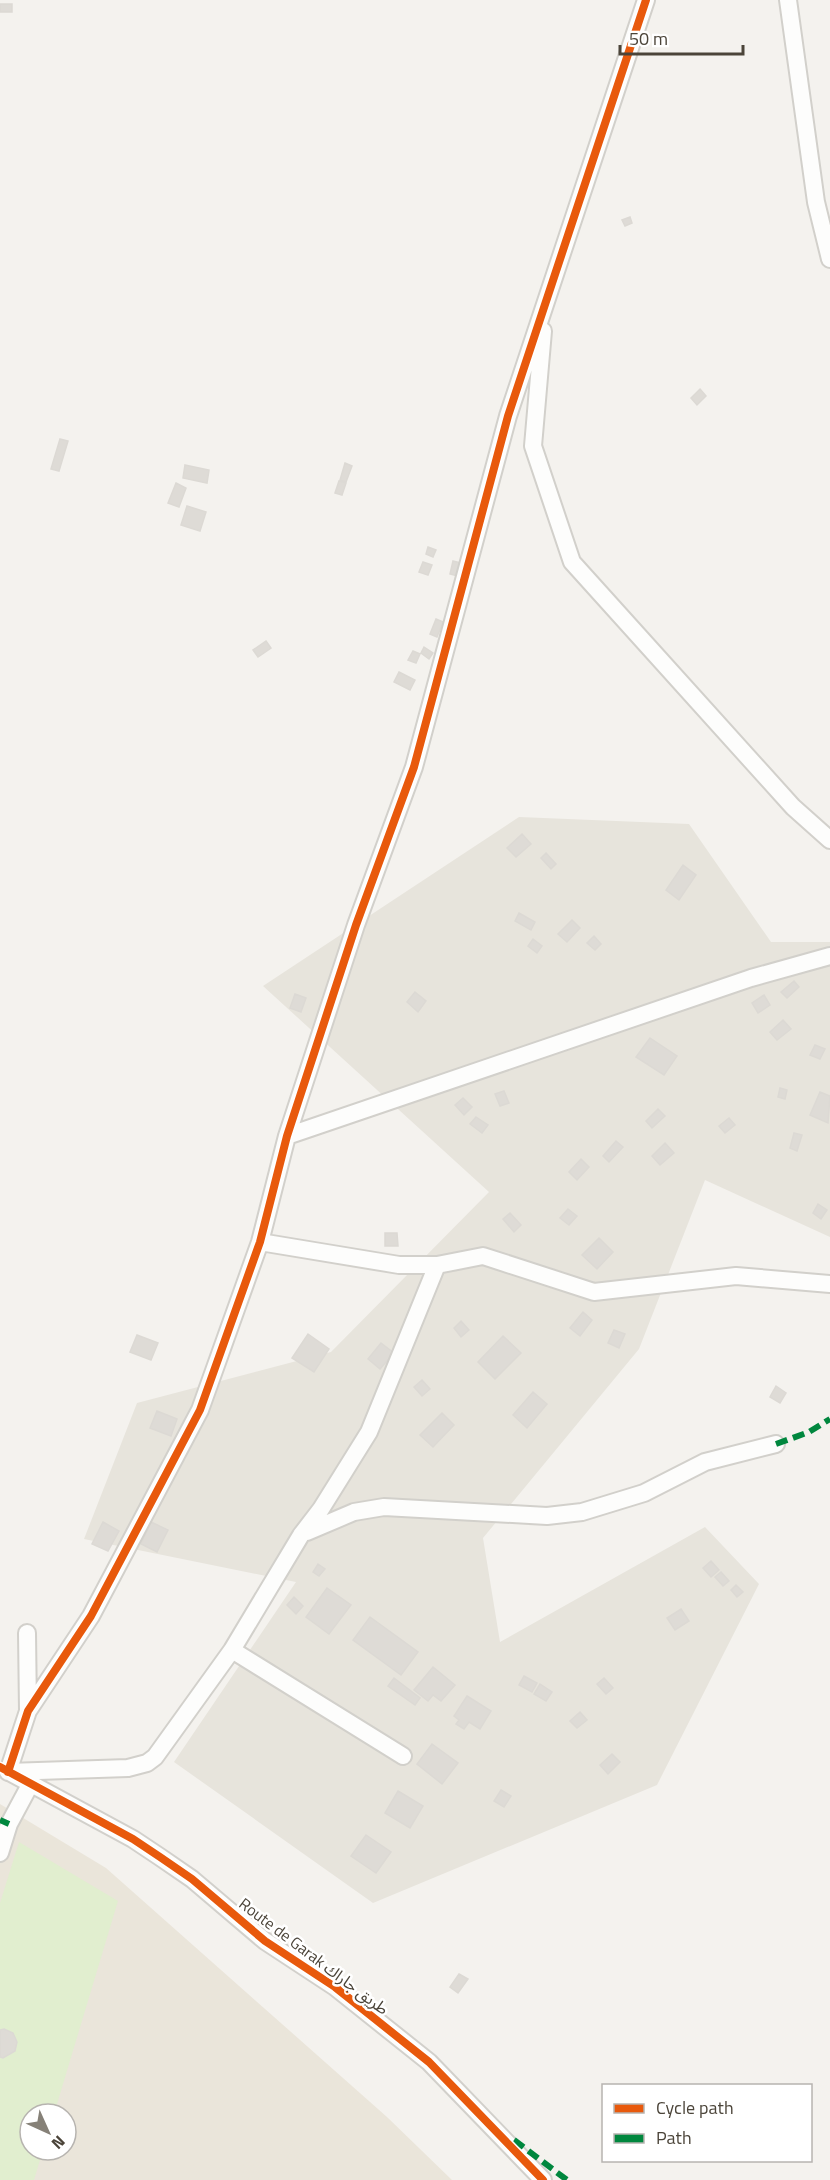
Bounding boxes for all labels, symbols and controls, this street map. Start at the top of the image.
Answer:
scale bar [620,18,743,56]
text: 50 m [629,25,668,52]
street label: Route de Garak طريق جاراك [234,1892,394,2020]
legend [602,2084,812,2162]
text: Cycle path [656,2094,734,2121]
north arrow [18,2102,78,2162]
text: Path [656,2124,692,2151]
text: N [46,2130,71,2155]

